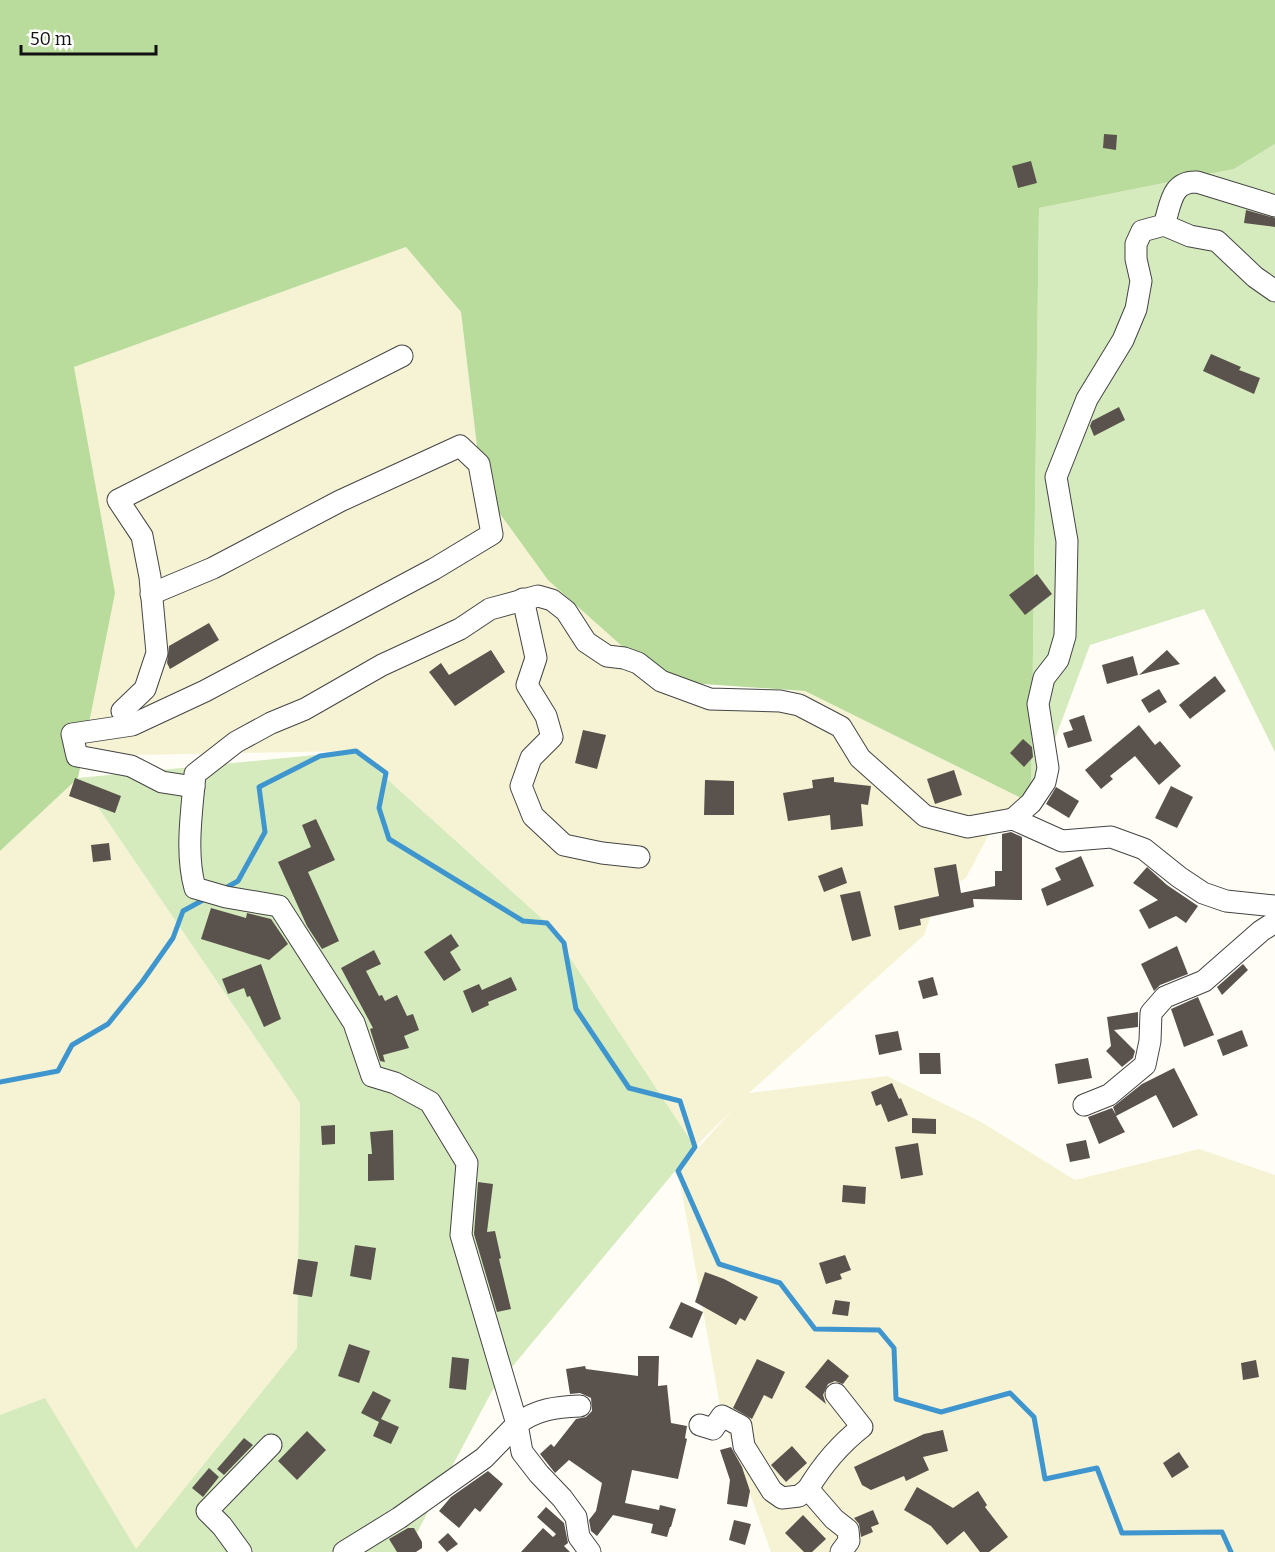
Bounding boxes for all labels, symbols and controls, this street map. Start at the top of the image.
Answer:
scale bar [21,18,156,56]
text: 50 m [30,28,72,50]

